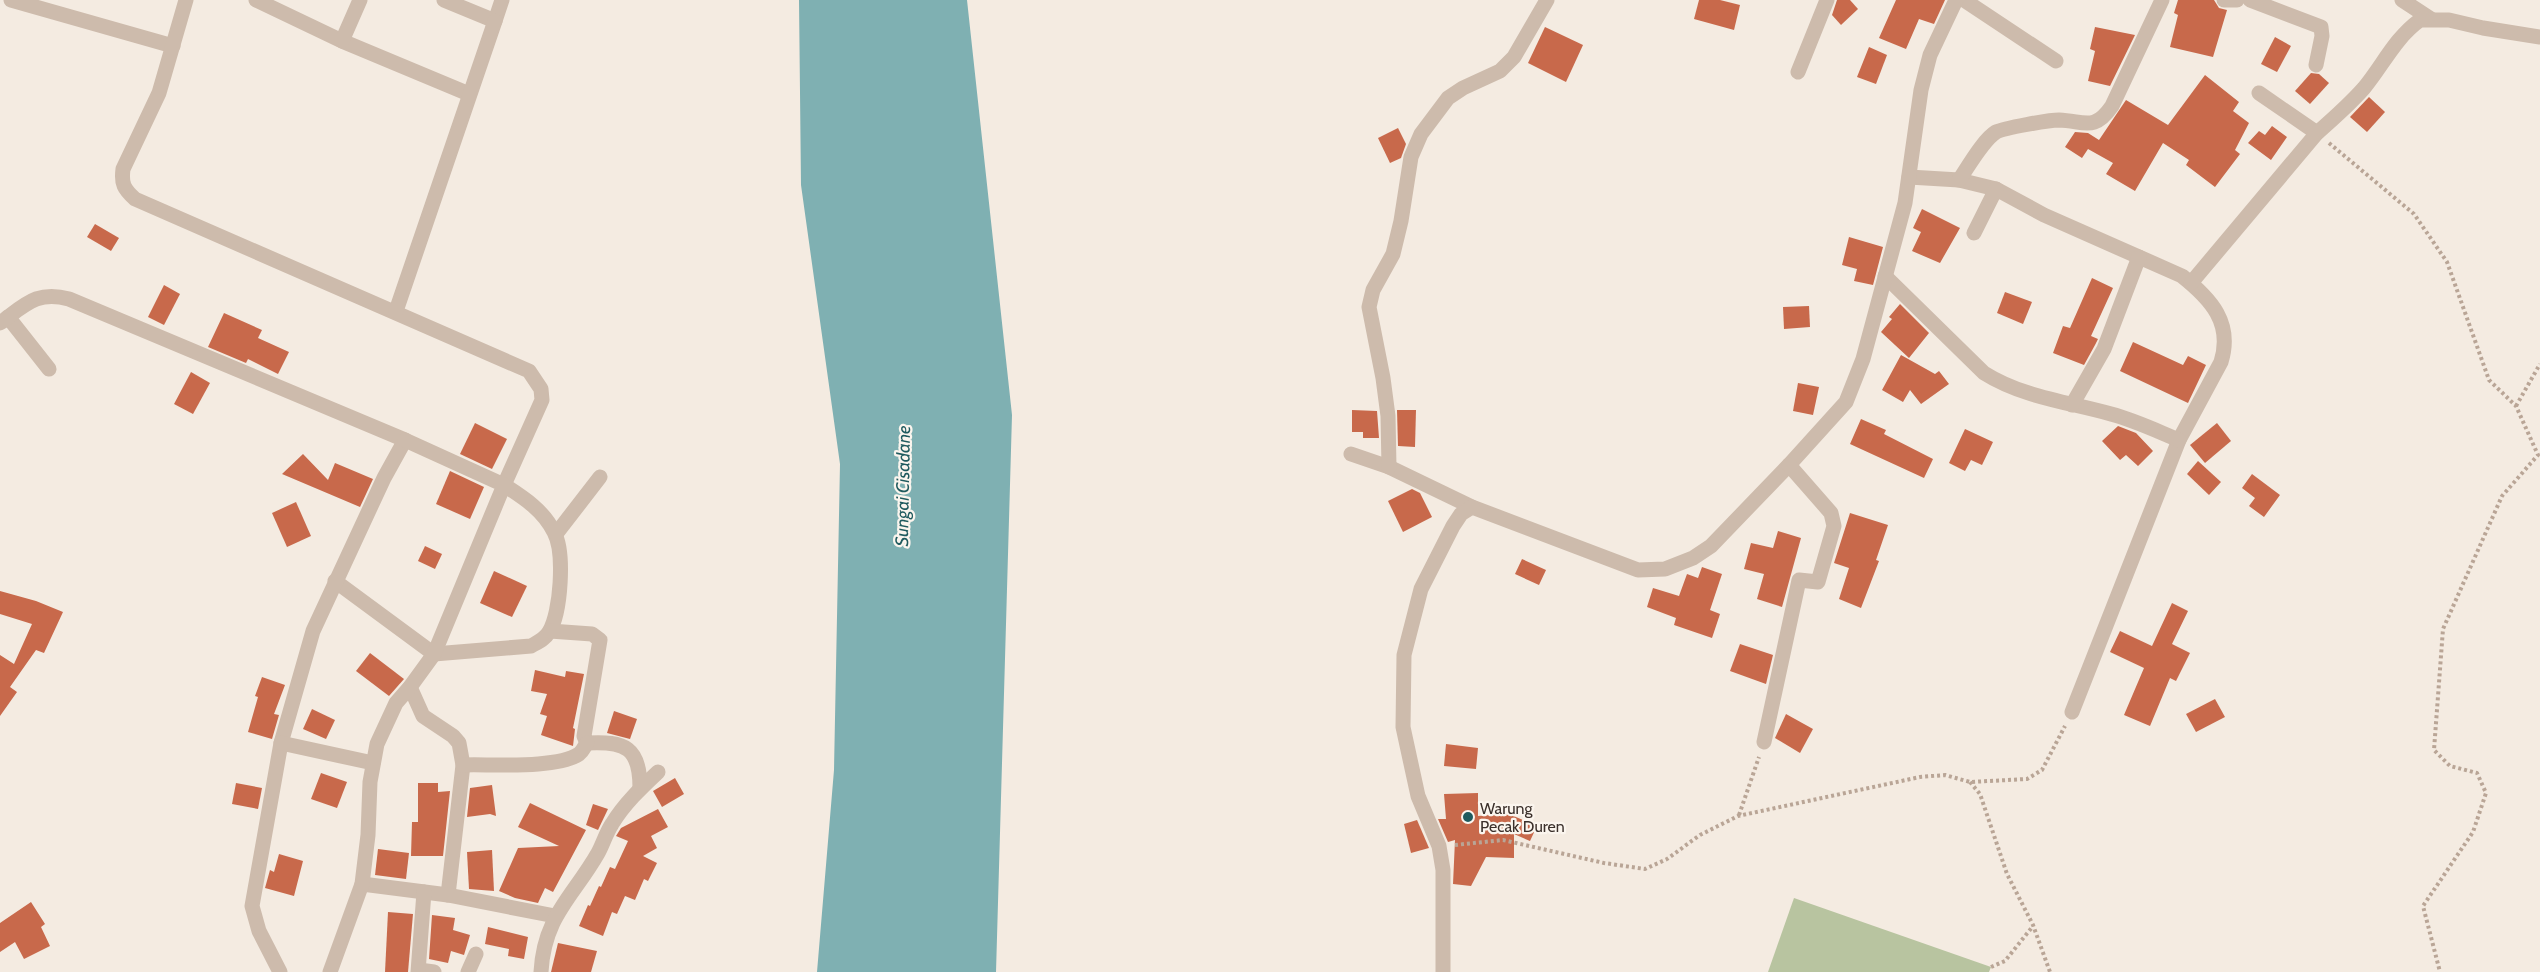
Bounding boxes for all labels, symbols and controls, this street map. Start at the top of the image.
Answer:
water label: Sungai Cisadane [891,425,915,547]
place label: Warung Pecak Duren [1480,799,1565,836]
marker: Warung Pecak Duren [1461,810,1475,824]

